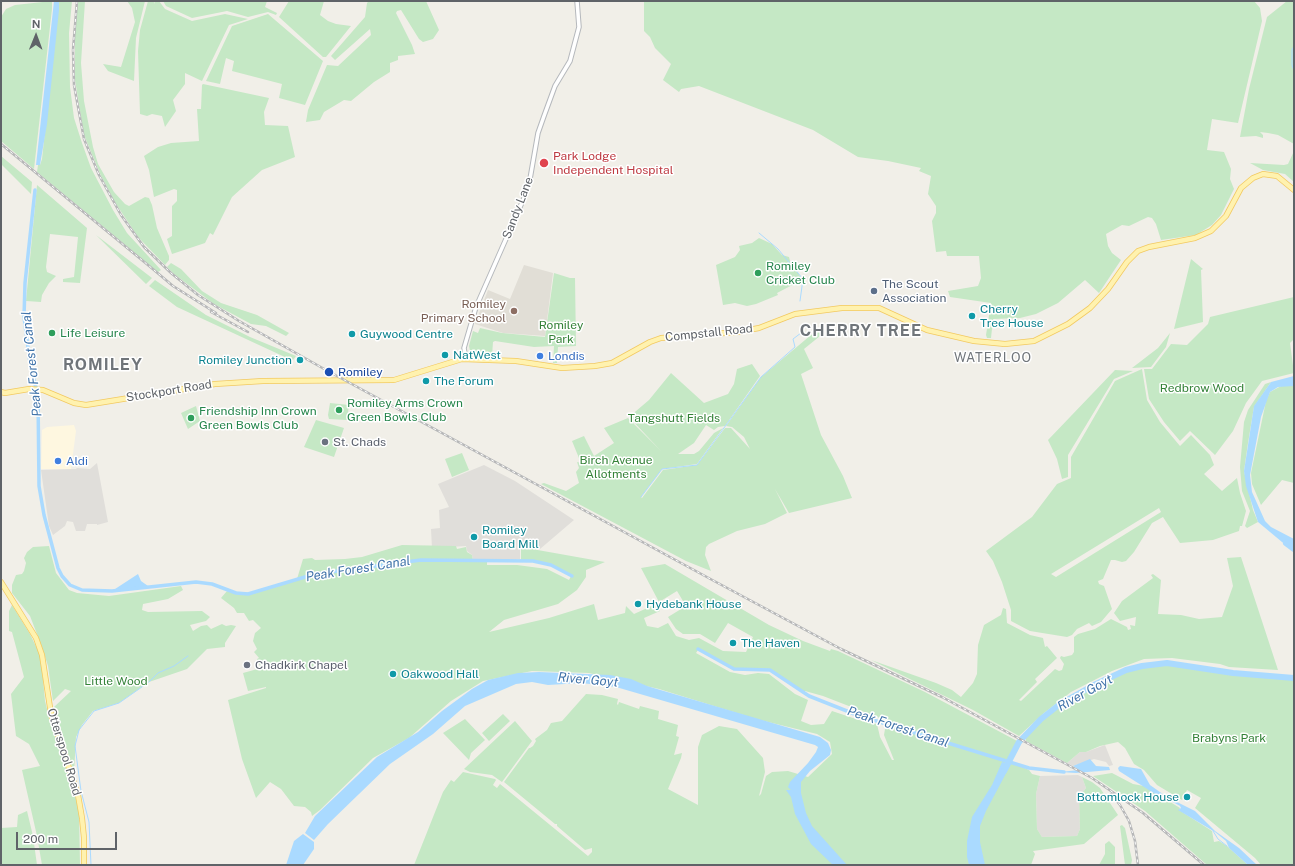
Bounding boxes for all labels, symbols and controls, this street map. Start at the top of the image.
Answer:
north arrow [16,16,56,56]
text: N [32,18,41,30]
place label: Park Lodge Independent Hospital [553,149,673,177]
marker: Park Lodge Independent Hospital [538,157,550,169]
street label: Sandy Lane [500,175,536,241]
place label: Romiley Cricket Club [766,259,835,287]
marker: Romiley Cricket Club [753,268,763,278]
place label: The Scout Association [882,277,946,305]
marker: The Scout Association [869,286,879,296]
place label: Romiley Primary School [421,297,506,325]
place label: Cherry Tree House [980,302,1044,330]
marker: Romiley Primary School [509,306,519,316]
water label: Peak Forest Canal [19,311,45,417]
marker: Cherry Tree House [967,311,977,321]
park label: Romiley Park [539,318,583,346]
street label: Compstall Road [664,321,754,345]
district label: CHERRY TREE [800,321,922,341]
place label: Life Leisure [60,326,125,340]
place label: Guywood Centre [360,327,453,341]
marker: Life Leisure [47,328,57,338]
marker: Guywood Centre [347,329,357,339]
place label: NatWest [453,348,501,362]
place label: Londis [548,349,585,363]
marker: NatWest [440,350,450,360]
district label: WATERLOO [954,350,1032,366]
marker: Londis [535,351,545,361]
place label: Romiley Junction [198,353,292,367]
district label: ROMILEY [63,355,143,375]
marker: Romiley Junction [295,355,305,365]
place label: Romiley [338,365,383,379]
marker: Romiley [323,366,335,378]
place label: The Forum [434,374,494,388]
marker: The Forum [421,376,431,386]
street label: Stockport Road [125,377,213,405]
park label: Redbrow Wood [1160,381,1244,395]
place label: Romiley Arms Crown Green Bowls Club [347,396,463,424]
place label: Friendship Inn Crown Green Bowls Club [199,404,317,432]
marker: Romiley Arms Crown Green Bowls Club [334,405,344,415]
park label: Tangshutt Fields [628,411,720,425]
marker: Friendship Inn Crown Green Bowls Club [186,413,196,423]
place label: St. Chads [333,435,386,449]
marker: St. Chads [320,437,330,447]
park label: Birch Avenue Allotments [579,453,653,481]
place label: Aldi [66,454,88,468]
marker: Aldi [53,456,63,466]
place label: Romiley Board Mill [482,523,539,551]
marker: Romiley Board Mill [469,532,479,542]
water label: Peak Forest Canal [305,553,411,585]
place label: Hydebank House [646,597,741,611]
marker: Hydebank House [633,599,643,609]
place label: The Haven [741,636,800,650]
marker: The Haven [728,638,738,648]
place label: Chadkirk Chapel [255,658,348,672]
marker: Chadkirk Chapel [242,660,252,670]
place label: Oakwood Hall [401,667,479,681]
marker: Oakwood Hall [388,669,398,679]
water label: River Goyt [557,670,619,690]
water label: River Goyt [1055,671,1115,715]
park label: Little Wood [84,674,148,688]
water label: Peak Forest Canal [845,703,951,751]
street label: Otterspool Road [44,707,84,797]
park label: Brabyns Park [1192,731,1266,745]
place label: Bottomlock House [1077,790,1179,804]
marker: Bottomlock House [1182,792,1192,802]
scale bar [18,824,119,850]
text: 200 m [23,832,58,846]

